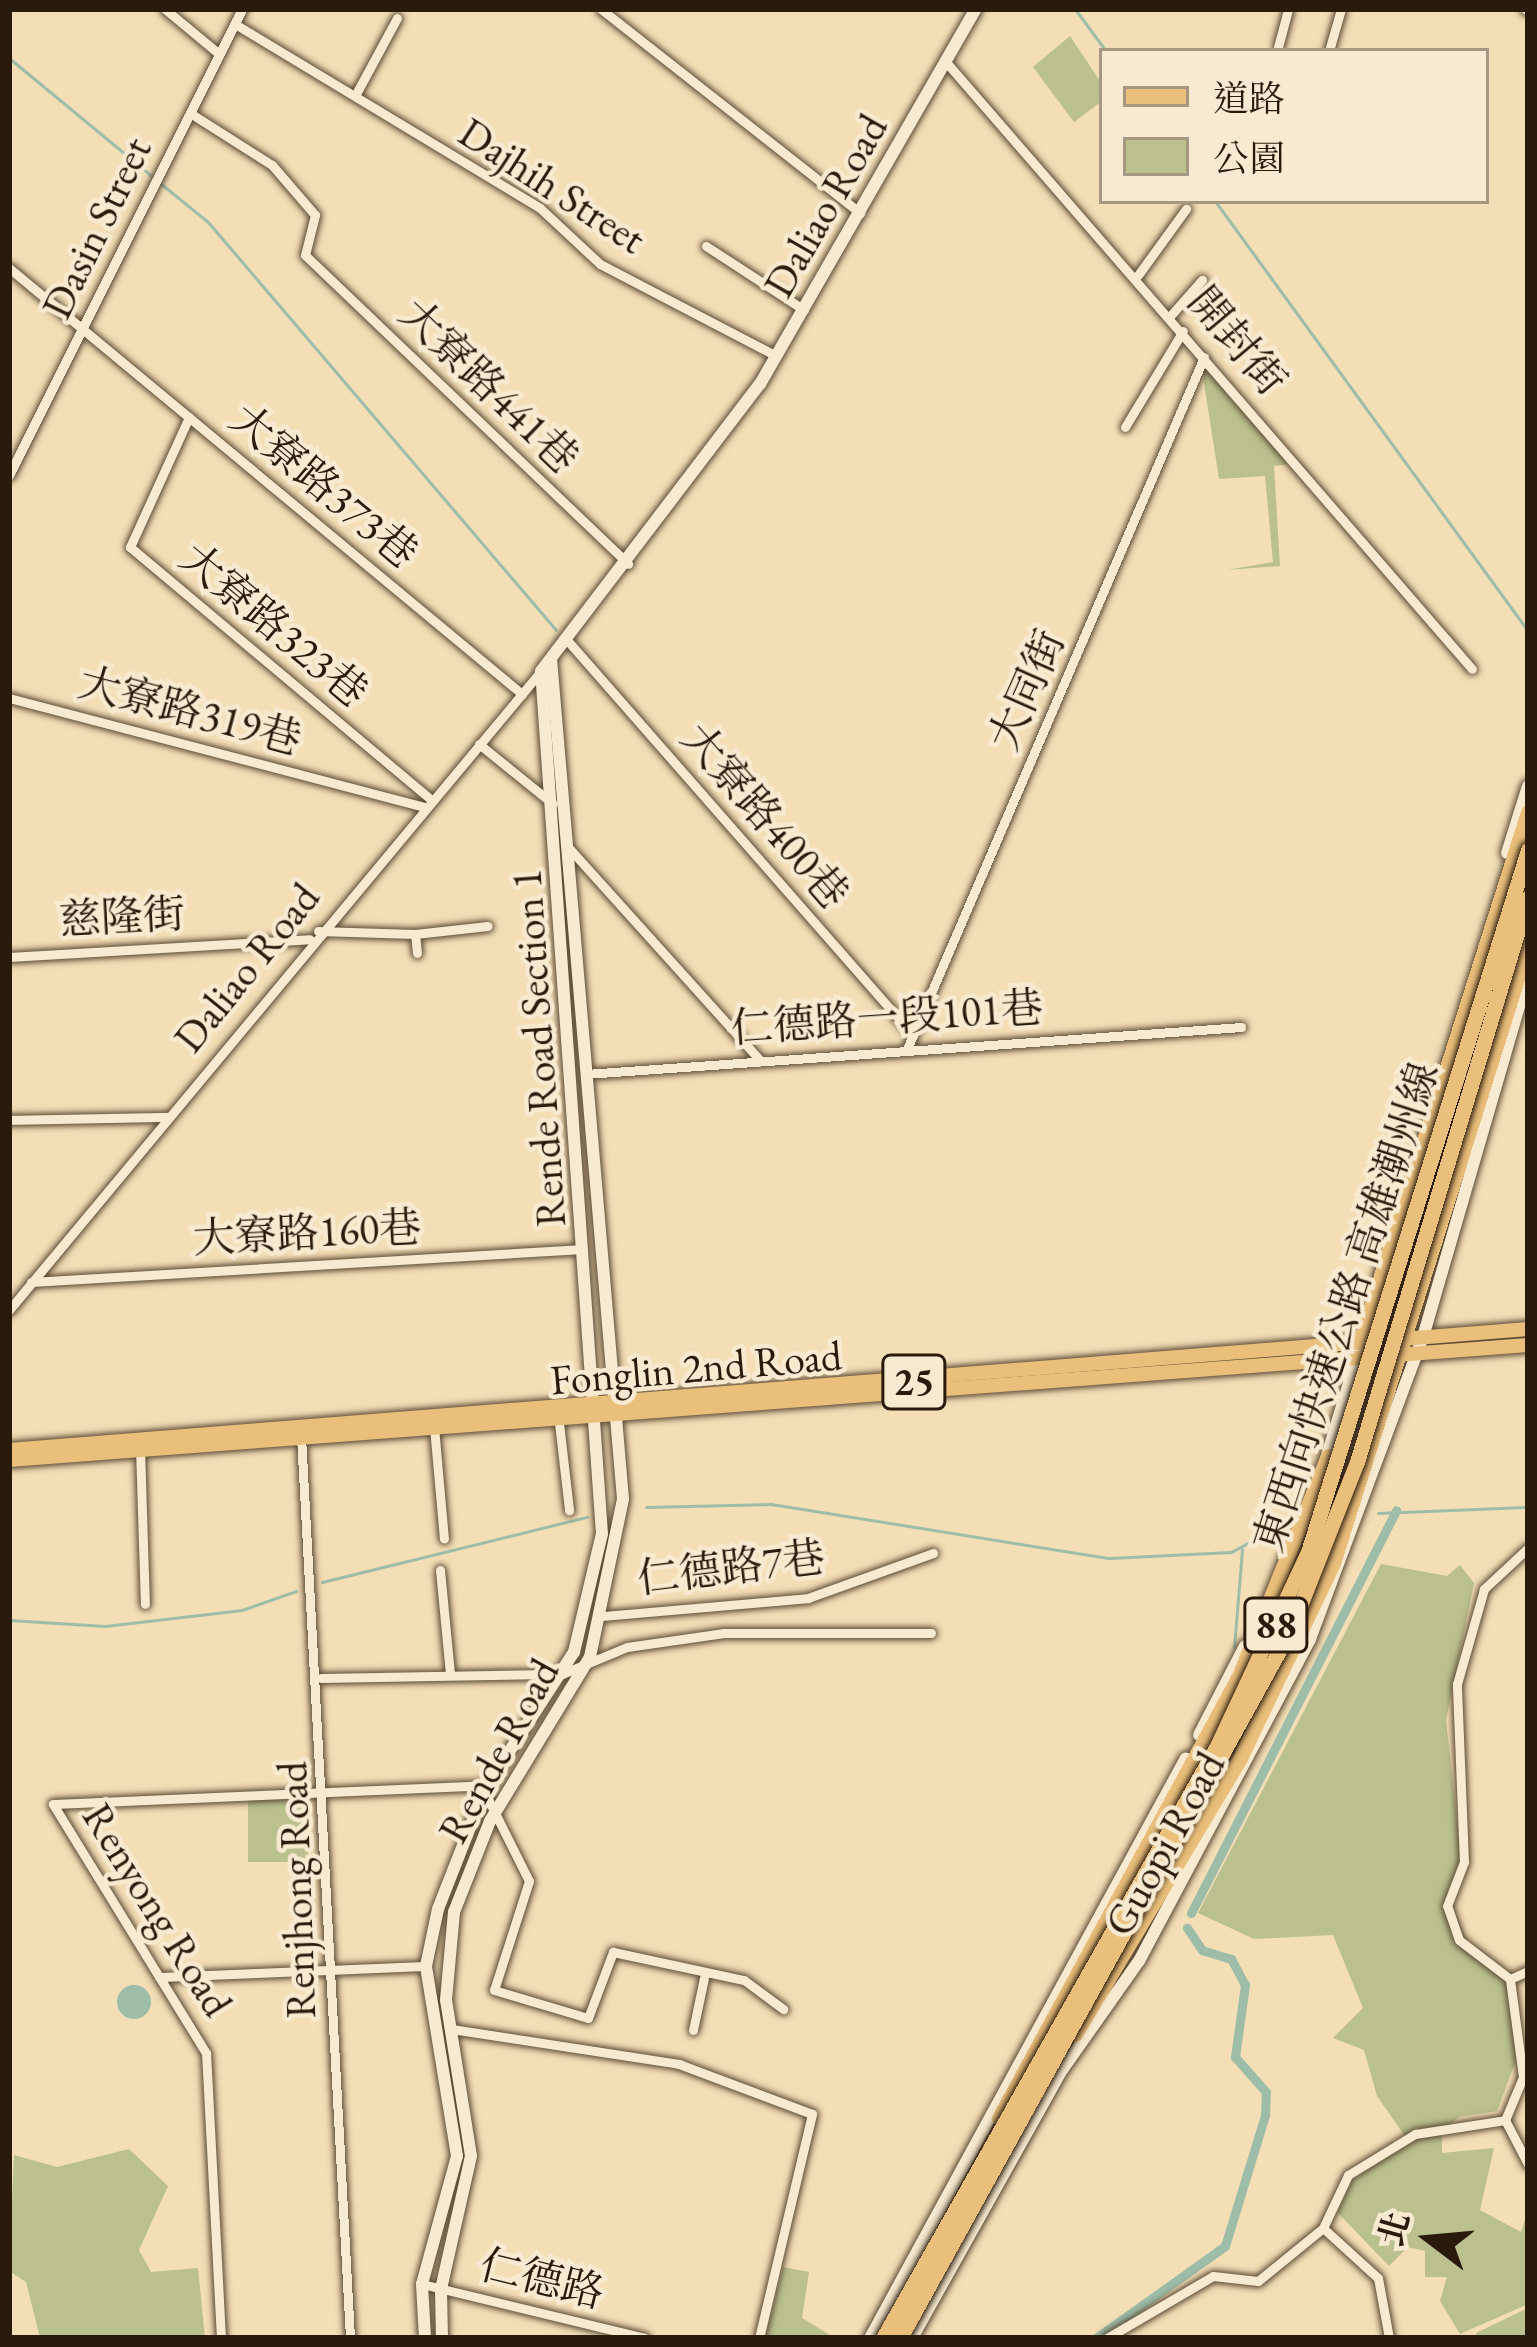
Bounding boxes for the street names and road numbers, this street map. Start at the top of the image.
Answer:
street label: Daliao Road [754,106,898,306]
street label: Dajhih Street [449,107,655,265]
street label: Dasin Street [32,129,162,327]
street label: 開封街 [1177,277,1297,405]
street label: 大寮路441巷 [389,289,589,483]
street label: 大寮路373巷 [220,393,428,579]
street label: 大寮路323巷 [170,532,378,718]
street label: 大同街 [978,622,1076,758]
street label: 大寮路319巷 [73,657,307,765]
street label: 大寮路400巷 [671,713,859,919]
street label: Rende Road Section 1 [501,867,577,1229]
street label: Daliao Road [164,873,330,1063]
street label: 慈隆街 [58,889,186,945]
street label: 仁德路一段101巷 [729,982,1045,1054]
street label: 東西向快速公路 高雄潮州線 [1243,1056,1449,1558]
street label: 大寮路160巷 [192,1202,422,1264]
street label: Fonglin 2nd Road [548,1330,844,1406]
road number: 25 [881,1349,947,1415]
street label: 仁德路7巷 [635,1532,827,1604]
road number: 88 [1243,1592,1309,1658]
street label: Rende Road [428,1650,570,1852]
street label: Guopi Road [1094,1743,1236,1945]
street label: Renjhong Road [267,1761,327,2019]
street label: Renyong Road [72,1794,242,2026]
street label: 仁德路 [475,2239,609,2319]

